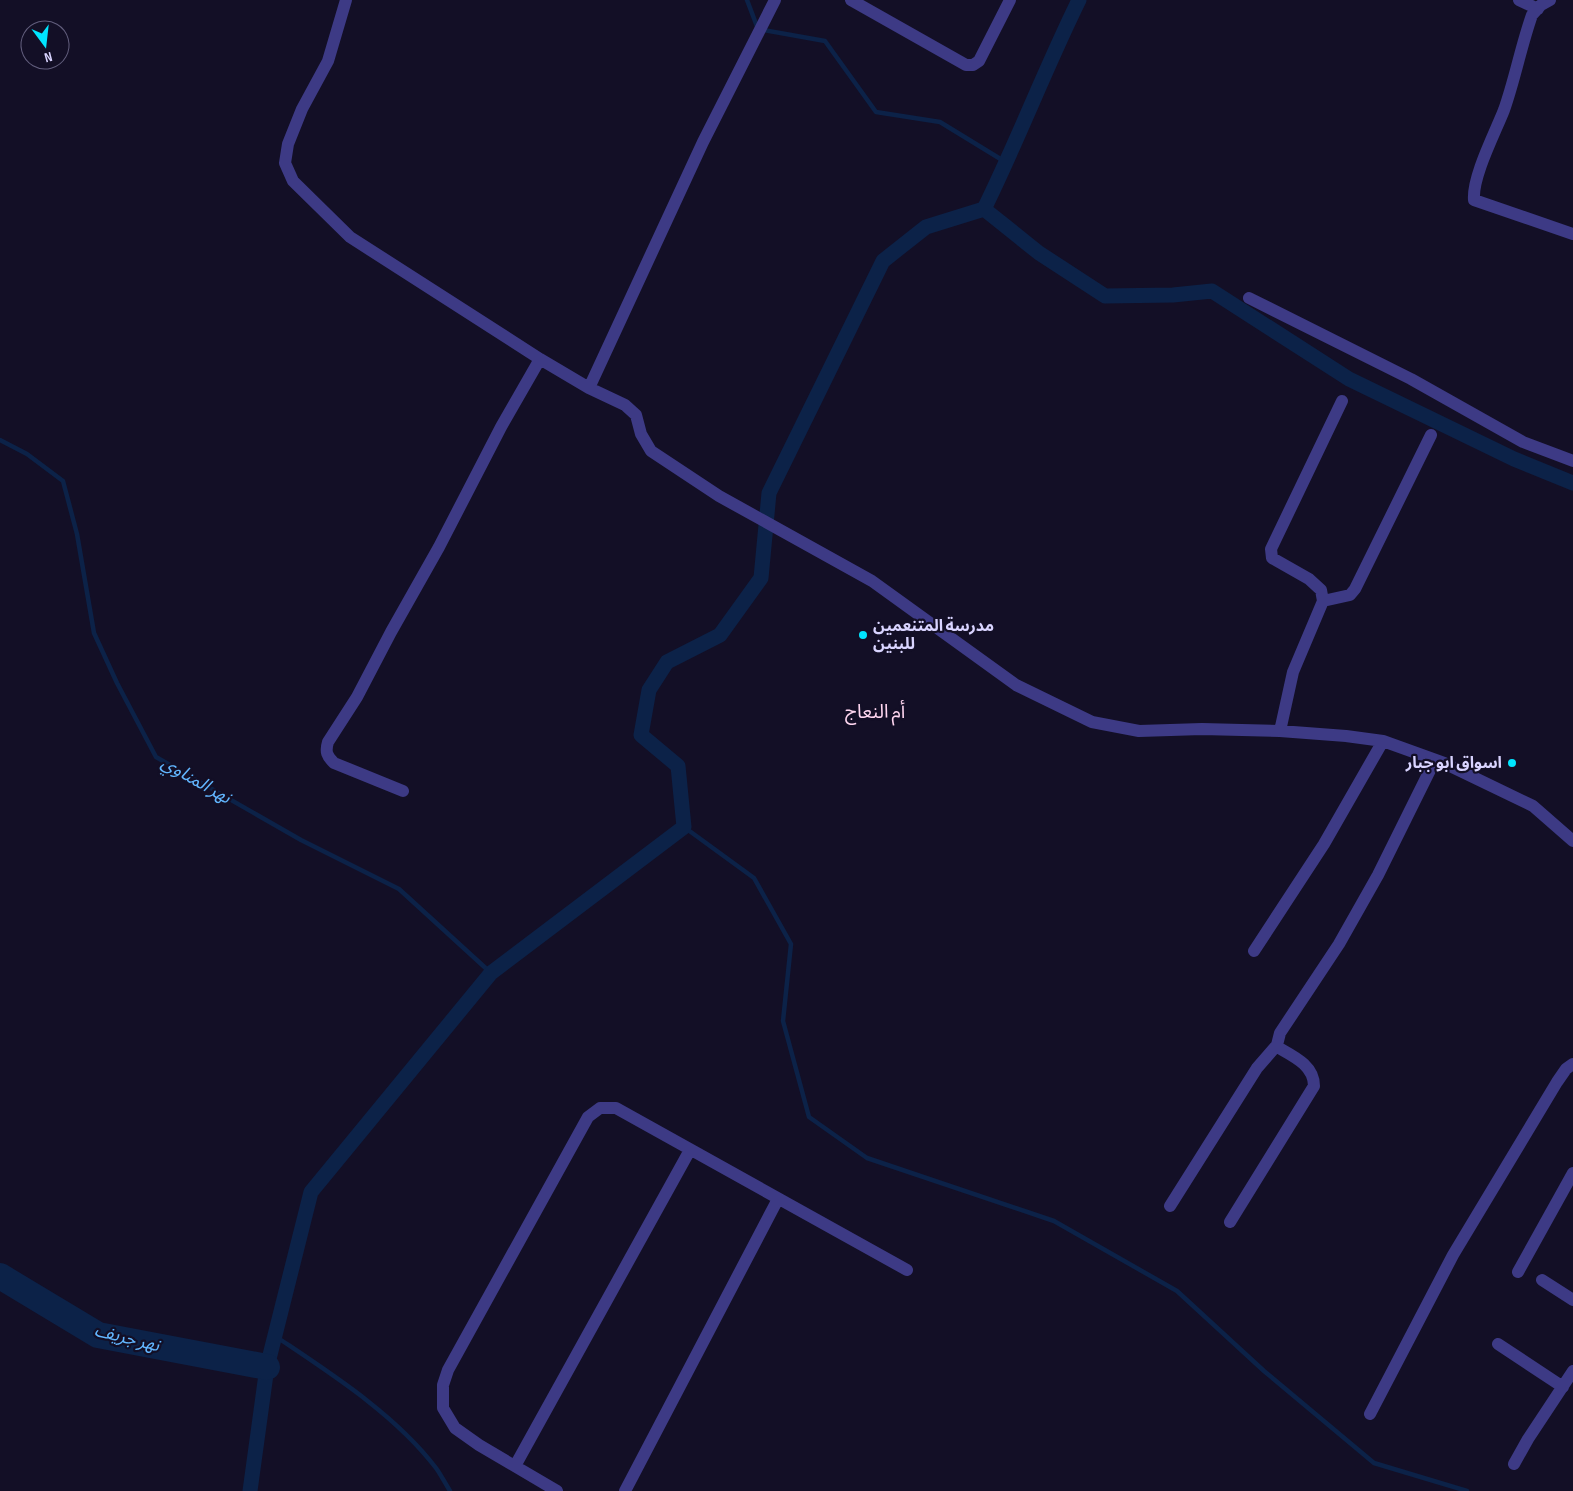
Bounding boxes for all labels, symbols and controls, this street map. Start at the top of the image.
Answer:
north arrow [20,20,70,70]
text: N [42,48,54,66]
place label: مدرسة المتنعمين للبنين [873,616,994,654]
marker: مدرسة المتنعمين للبنين [857,629,869,641]
district label: أم النعاج [845,700,905,726]
water label: نهر المناوي [156,752,236,812]
place label: اسواق ابو جبار [1405,754,1502,773]
marker: اسواق ابو جبار [1506,757,1518,769]
water label: نهر جريف [92,1320,164,1357]

